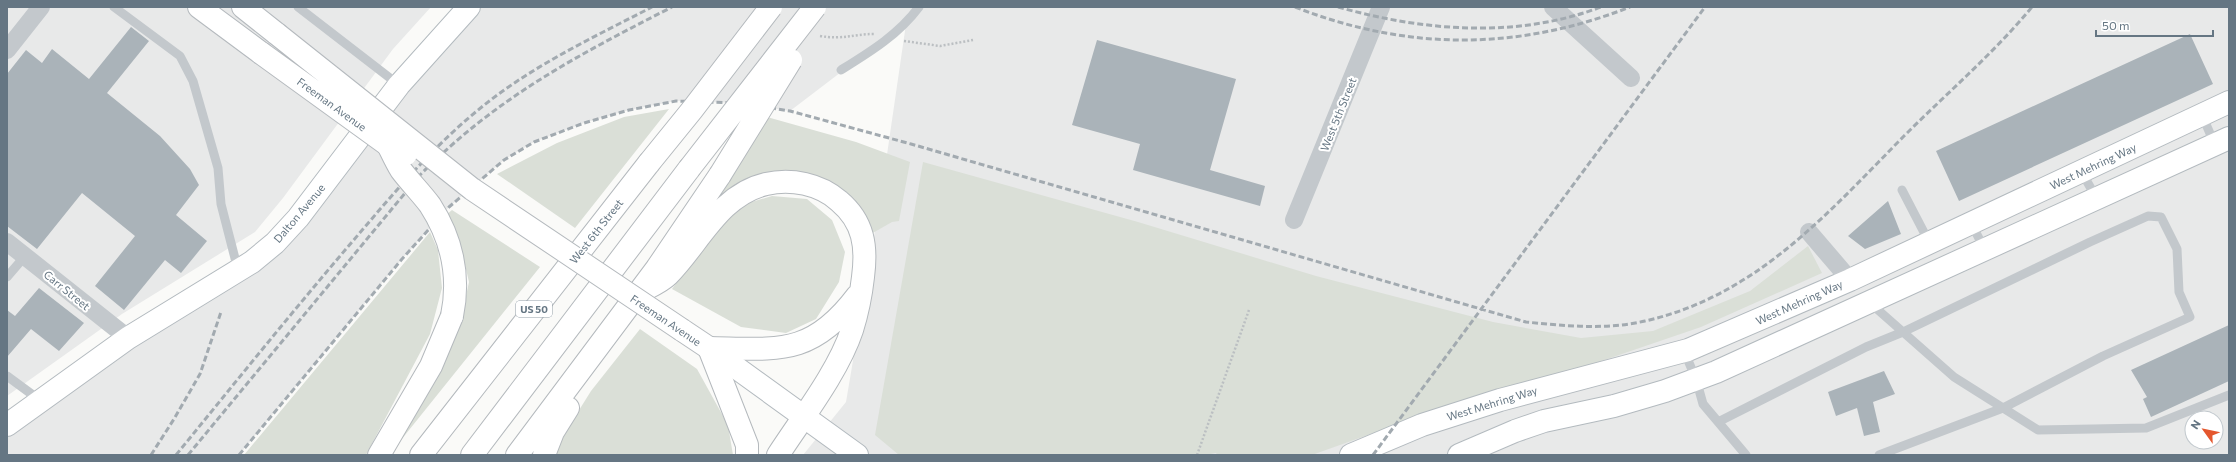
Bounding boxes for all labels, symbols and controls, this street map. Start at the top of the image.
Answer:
scale bar [2096,12,2213,38]
text: 50 m [2102,18,2130,32]
street label: Freeman Avenue [295,75,369,134]
street label: West 5th Street [1317,75,1359,153]
street label: West Mehring Way [2048,140,2139,192]
street label: Dalton Avenue [271,181,327,245]
street label: West 6th Street [567,196,626,266]
street label: Carr Street [41,268,93,313]
street label: West Mehring Way [1753,277,1845,327]
street label: Freeman Avenue [628,292,704,349]
road number: US 50 [516,301,552,317]
street label: West Mehring Way [1445,383,1539,423]
north arrow [2184,410,2224,450]
text: N [2187,417,2203,431]

